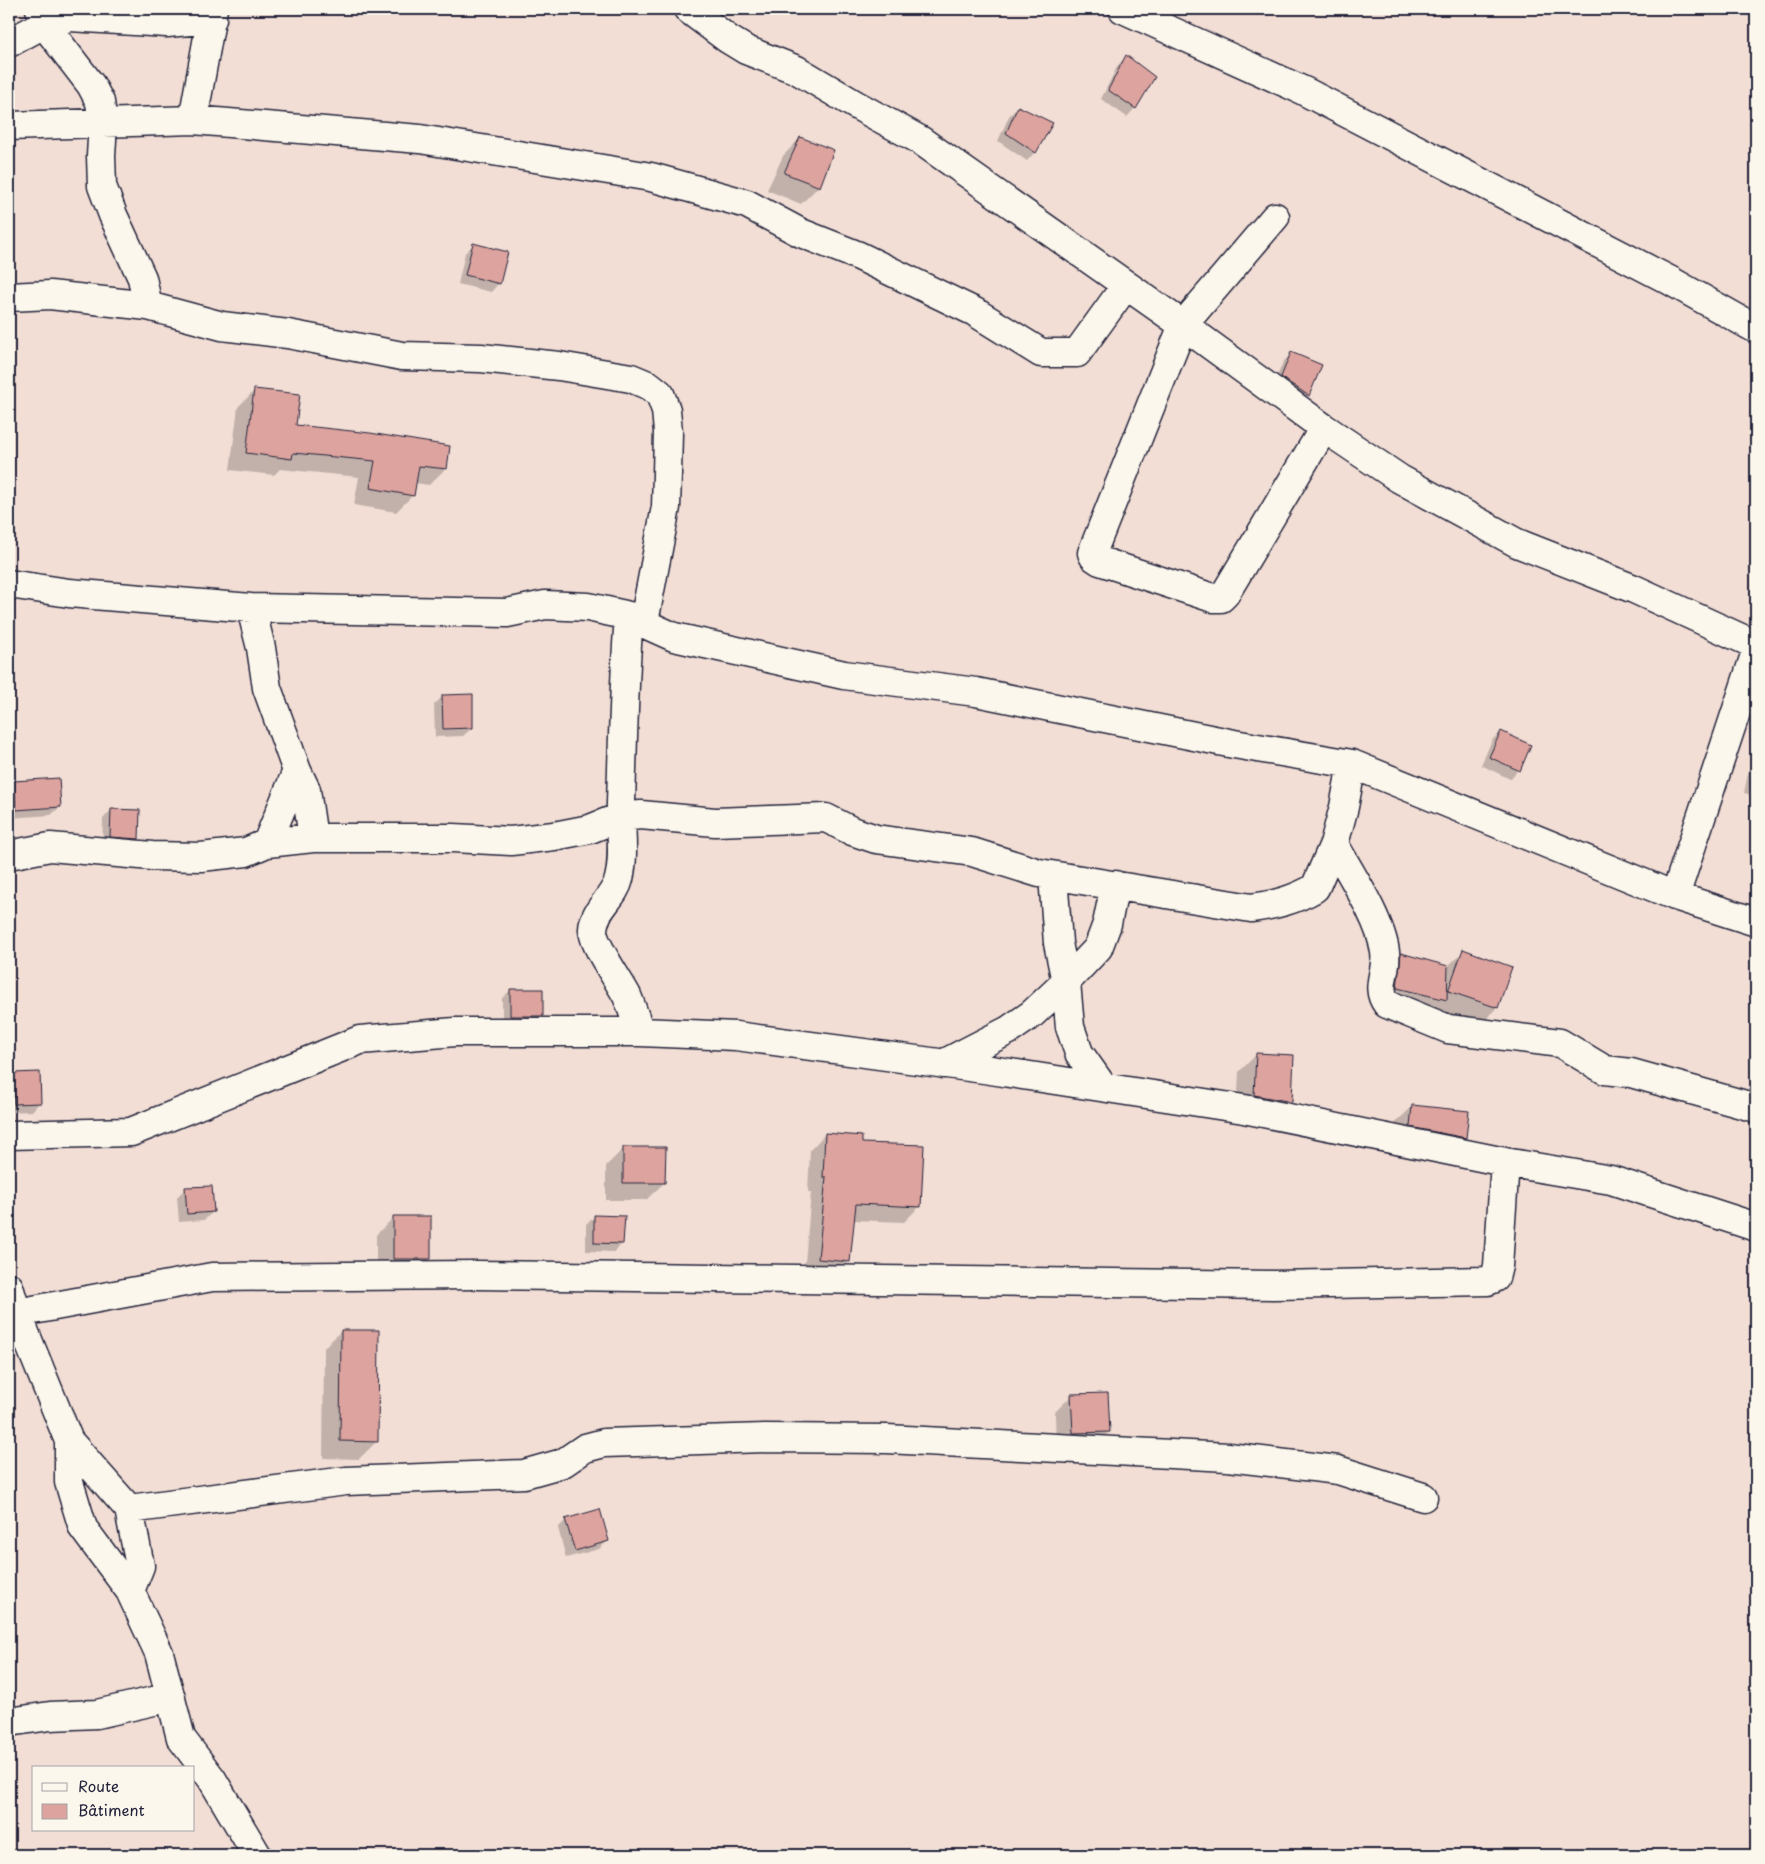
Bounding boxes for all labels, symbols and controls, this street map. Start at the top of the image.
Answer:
legend [32,1766,195,1832]
text: Route [78,1774,119,1797]
text: Bâtiment [78,1798,145,1821]

